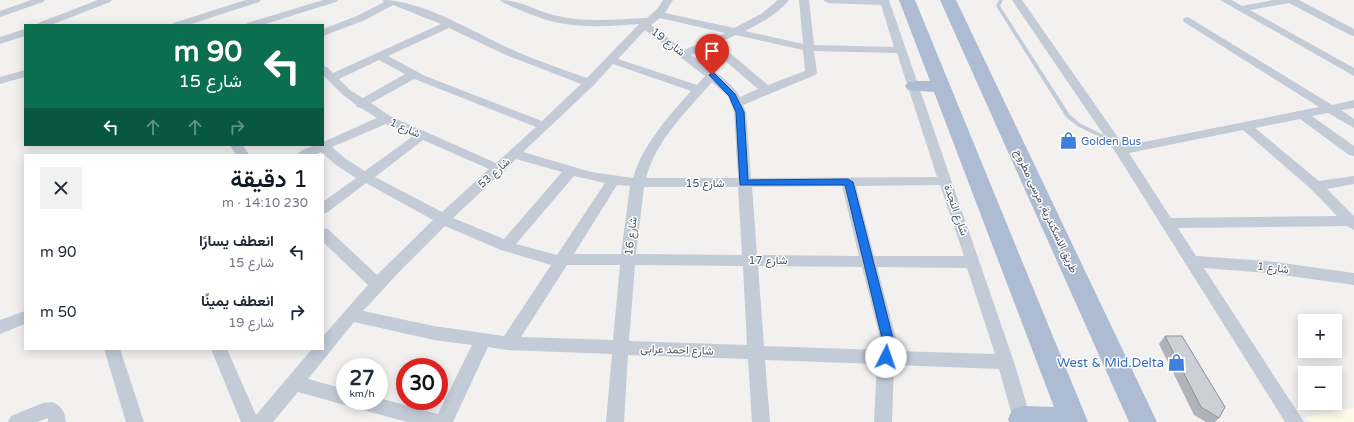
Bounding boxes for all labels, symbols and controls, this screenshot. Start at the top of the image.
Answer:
street label: شارع 19 [648,25,688,60]
pin [695,34,729,75]
text: 90 m [174,35,242,69]
icon: left [256,40,308,92]
icon: arrive [701,40,723,62]
text: شارع 15 [179,70,242,92]
icon: left [100,116,122,138]
icon: ahead [142,116,164,138]
icon: ahead [184,116,206,138]
icon: right [226,116,248,138]
street label: شارع 1 [387,116,423,141]
shop icon: Golden Bus [1058,131,1078,151]
place label: Golden Bus [1081,135,1141,148]
street label: طريق الاسكندرية, مرسى مطروح [1011,147,1080,275]
street label: شارع 53 [475,155,514,192]
text: 1 دقيقة [230,165,308,194]
button: close [40,167,82,209]
street label: شارع 15 [686,177,725,191]
street label: شارع النجدة [940,183,971,238]
text: 230 m · 14:10 [222,195,308,211]
street label: شارع 16 [622,216,641,256]
text: انعطف يسارًا [199,232,274,250]
icon: left [286,241,308,263]
text: 90 m [40,243,77,261]
street label: شارع 17 [749,254,788,268]
text: شارع 15 [228,255,274,271]
street label: شارع 1 [1256,260,1290,277]
text: انعطف يمينًا [201,292,274,310]
icon: right [286,301,308,323]
text: 50 m [40,303,77,321]
map controls [1298,314,1342,410]
button: + [1298,314,1342,358]
text: شارع 19 [228,315,274,331]
position arrow [865,336,907,378]
street label: شارع احمد عرابى [640,342,714,359]
shop icon: West & Mid.Delta [1167,353,1187,373]
place label: West & Mid.Delta [1057,355,1164,371]
speed limit sign: 30 [396,358,448,410]
button: − [1298,366,1342,410]
text: 27 [349,367,375,391]
text: km/h [349,388,375,400]

